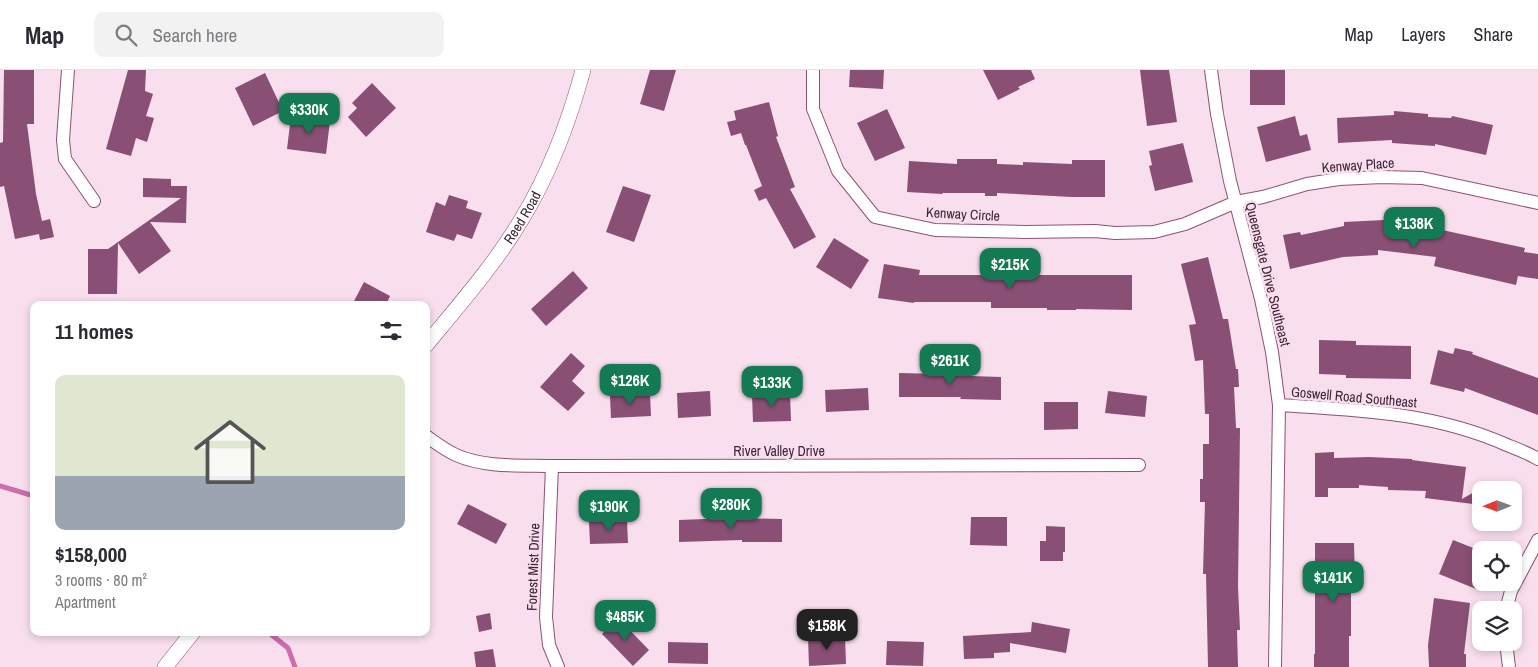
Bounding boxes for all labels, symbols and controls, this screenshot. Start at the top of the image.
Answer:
search box [94,12,444,57]
text: Map [25,19,64,51]
icon: search [112,21,140,49]
text: Search here [152,22,237,48]
text: Map [1345,22,1373,47]
text: Layers [1401,22,1446,47]
text: Share [1474,22,1513,47]
pin: $330K [274,92,344,135]
text: $330K [290,98,328,120]
street label: Kenway Place [1321,153,1395,177]
street label: Reed Road [500,188,545,247]
street label: Queensgate Drive Southeast [1241,200,1295,348]
street label: Kenway Circle [926,203,1000,225]
pin: $138K [1379,206,1449,249]
text: $138K [1395,212,1433,234]
pin: $215K [975,248,1045,290]
text: $215K [991,253,1029,275]
text: 11 homes [55,317,134,346]
icon: filters [377,317,405,345]
pin: $261K [915,344,985,386]
text: $261K [931,349,969,371]
pin: $126K [595,364,665,406]
pin: $133K [737,366,807,408]
text: $126K [611,369,649,391]
text: $133K [753,371,791,393]
street label: Goswell Road Southeast [1290,383,1418,411]
icon: home [185,407,275,497]
street label: River Valley Drive [733,442,825,460]
north arrow [1472,481,1522,531]
map controls [1472,481,1522,651]
pin: $280K [696,488,766,530]
pin: $190K [574,490,644,532]
text: $280K [712,493,750,515]
text: $190K [590,495,628,517]
street label: Forest Mist Drive [522,523,544,611]
text: $158,000 [55,540,127,569]
button: locate [1472,541,1522,591]
pin: $141K [1298,560,1368,603]
text: $141K [1314,566,1352,588]
text: 3 rooms · 80 m² [55,569,147,591]
text: Apartment [55,591,116,613]
pin: $485K [590,600,660,642]
button: layers [1472,601,1522,651]
text: $485K [606,605,644,627]
pin: $158K [792,608,862,651]
text: $158K [808,614,846,636]

